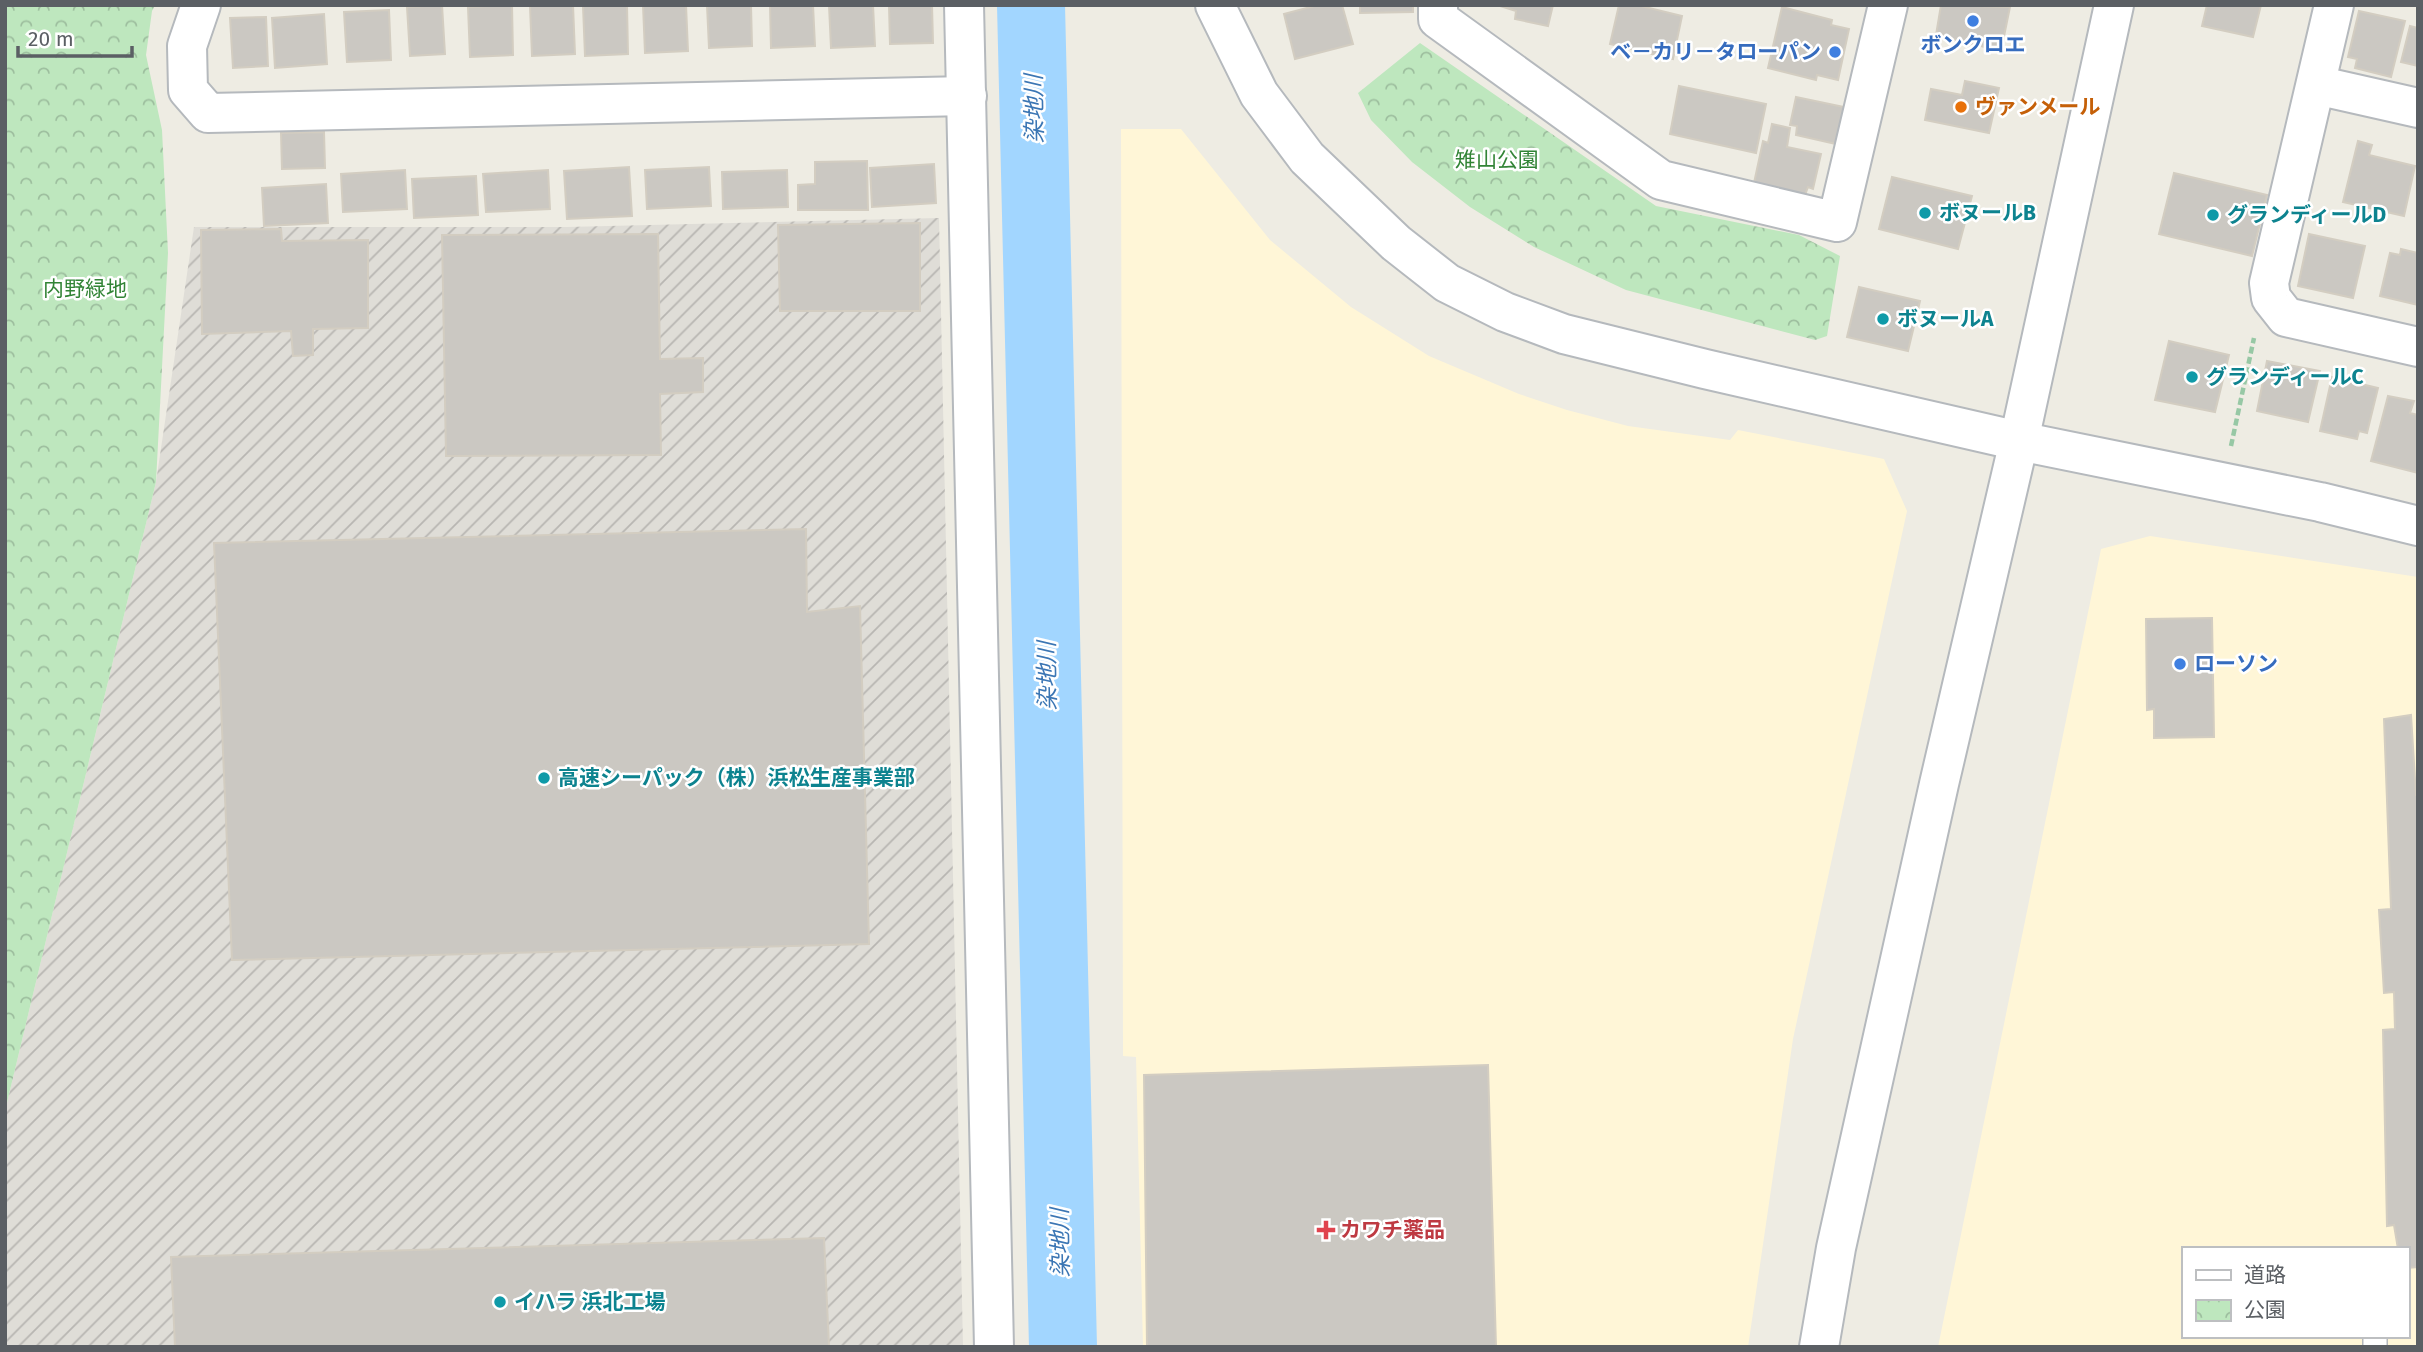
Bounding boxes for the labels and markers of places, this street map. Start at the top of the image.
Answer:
marker: ボンクロエ [1965,13,1981,29]
place label: ボンクロエ [1921,32,2026,58]
place label: ベ－カリ－タローパン [1610,39,1821,65]
marker: ベ－カリ－タローパン [1827,44,1843,60]
place label: ヴァンメール [1975,94,2100,120]
marker: ヴァンメール [1953,99,1969,115]
place label: ボヌールB [1939,200,2036,226]
place label: グランディールD [2227,202,2386,228]
marker: ボヌールB [1917,205,1933,221]
marker: グランディールD [2205,207,2221,223]
place label: ボヌールA [1897,306,1994,332]
marker: ボヌールA [1875,311,1891,327]
place label: グランディールC [2206,364,2364,390]
marker: グランディールC [2184,369,2200,385]
place label: ローソン [2194,651,2278,677]
marker: ローソン [2172,656,2188,672]
place label: 高速シーパック（株）浜松生産事業部 [558,765,915,791]
marker: 高速シーパック（株）浜松生産事業部 [536,770,552,786]
place label: カワチ薬品 [1340,1217,1445,1243]
marker: カワチ薬品 [1318,1222,1334,1238]
place label: イハラ 浜北工場 [514,1289,666,1315]
marker: イハラ 浜北工場 [492,1294,508,1310]

